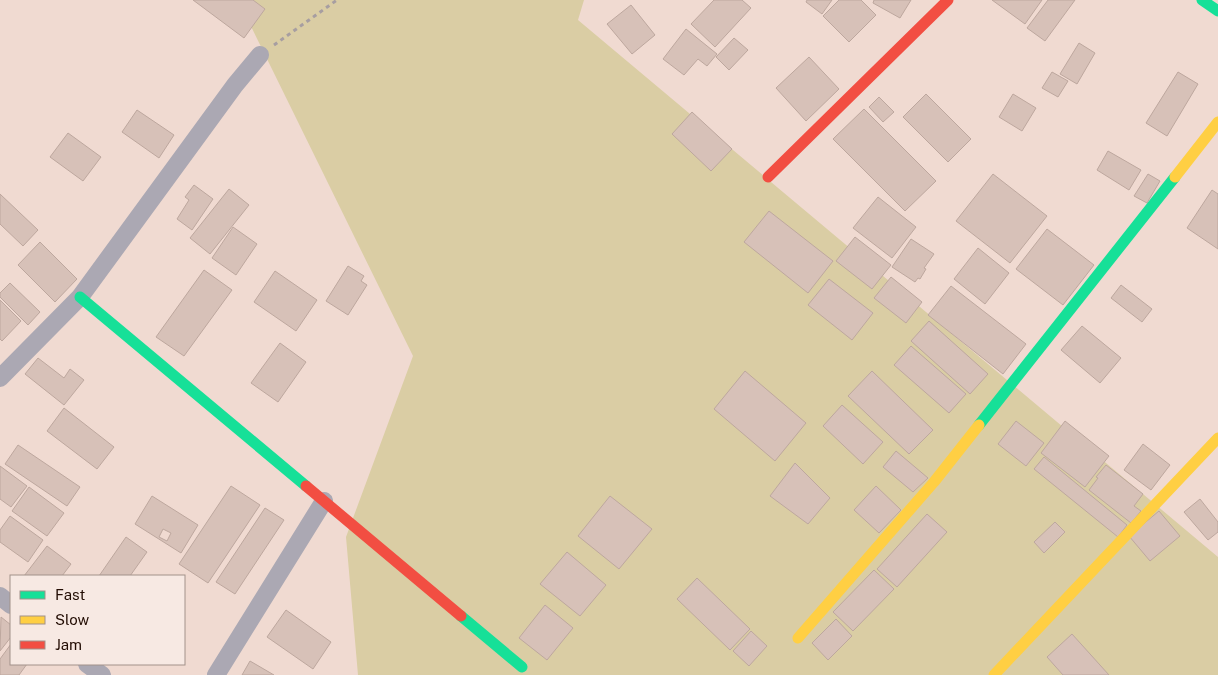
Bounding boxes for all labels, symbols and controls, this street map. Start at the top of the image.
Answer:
legend [10,575,185,665]
text: Fast [55,586,85,603]
text: Slow [55,611,90,628]
text: Jam [55,636,82,653]

